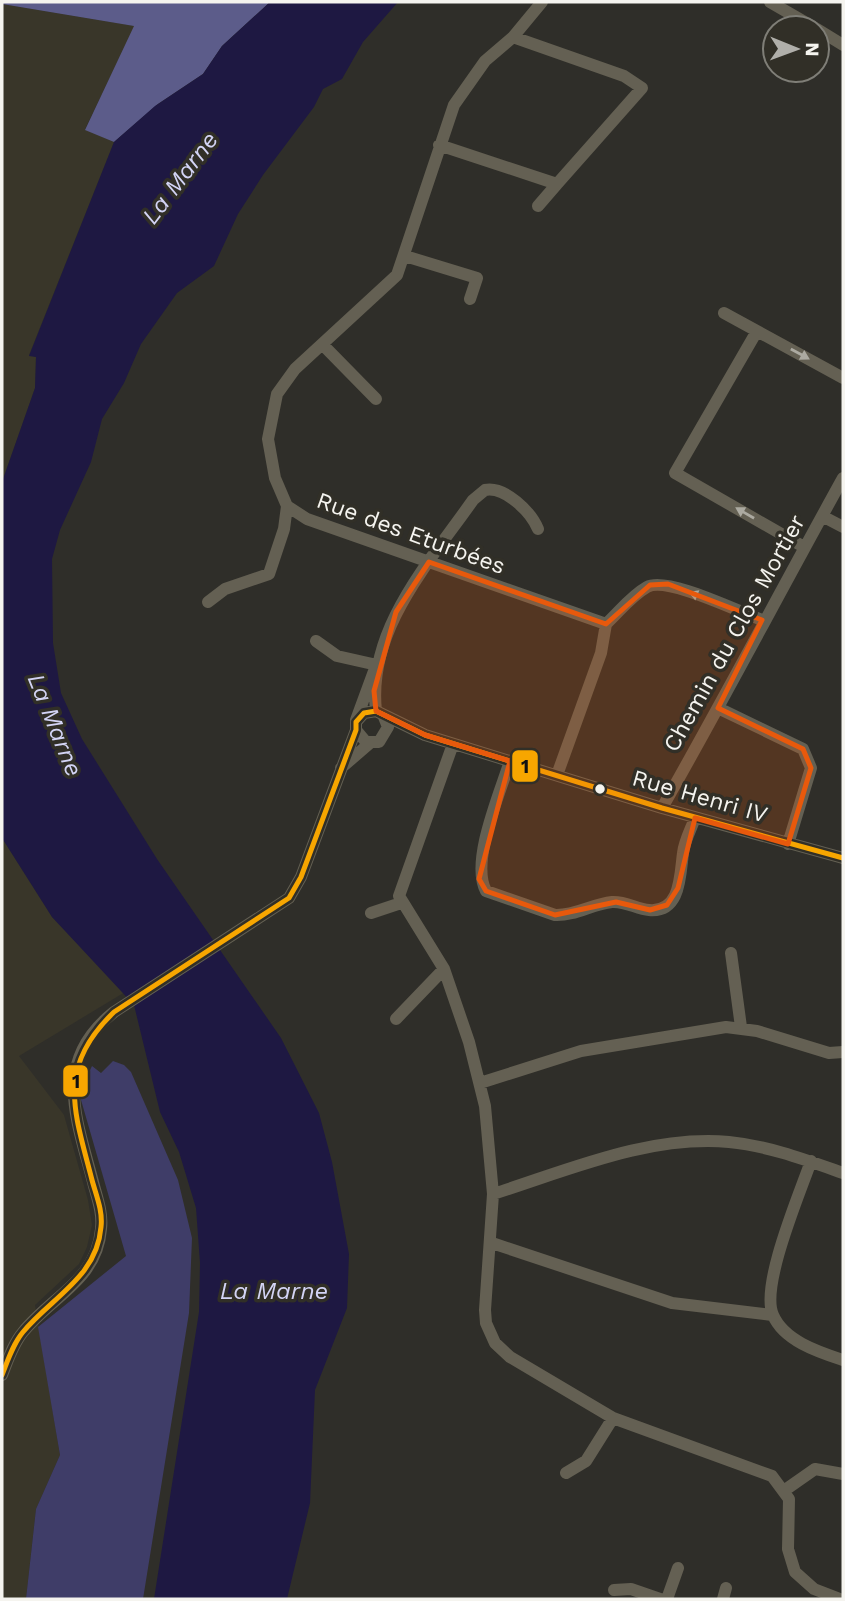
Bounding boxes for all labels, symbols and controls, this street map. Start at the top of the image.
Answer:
north arrow [761,14,831,84]
text: N [801,42,824,57]
water label: La Marne [136,126,224,230]
one-way arrow [790,348,810,360]
street label: Rue des Eturbées [313,487,509,580]
one-way arrow [735,507,755,519]
street label: Chemin du Clos Mortier [658,510,811,756]
one-way arrow [688,591,709,602]
water label: La Marne [22,669,88,781]
line badge: 1 [511,749,539,783]
text: 1 [521,755,529,778]
street label: Rue Henri IV [629,764,771,829]
unlabelled marker [593,782,607,796]
line badge: 1 [62,1064,89,1098]
text: 1 [72,1070,80,1093]
water label: La Marne [220,1277,328,1305]

